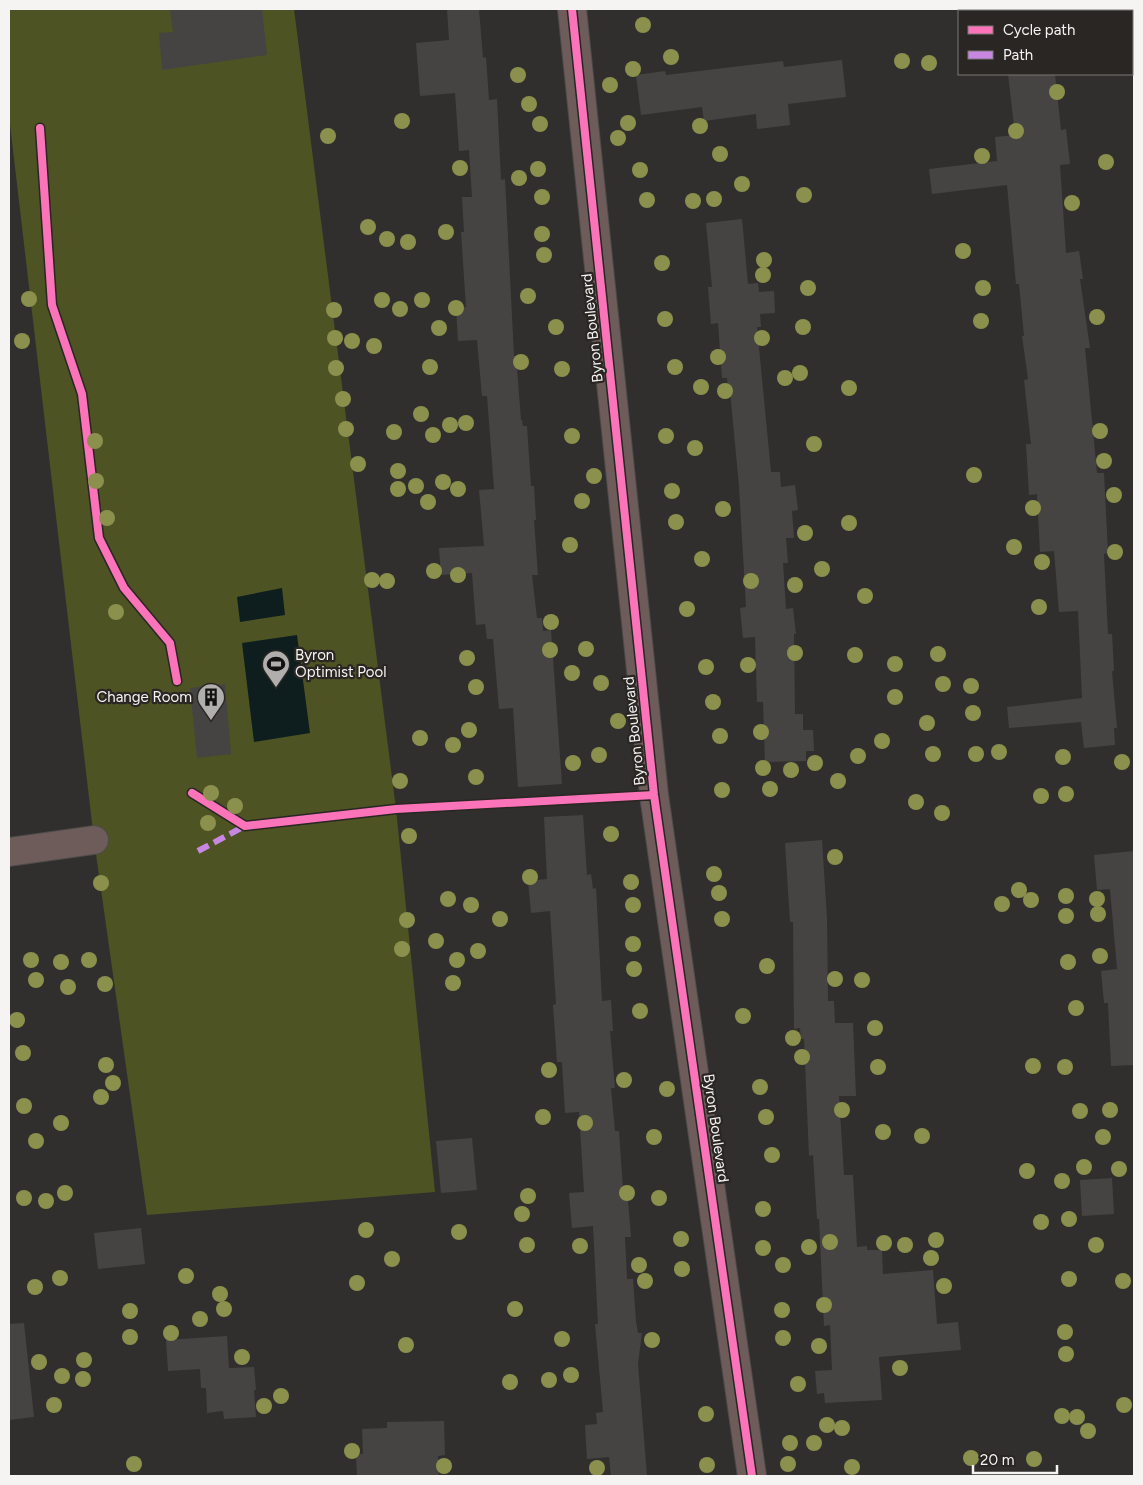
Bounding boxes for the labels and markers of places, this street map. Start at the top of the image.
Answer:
place label: Byron Optimist Pool [295,646,387,681]
sports icon: Byron Optimist Pool [261,649,291,688]
building icon: Change Room [196,682,226,721]
place label: Change Room [97,688,192,706]

